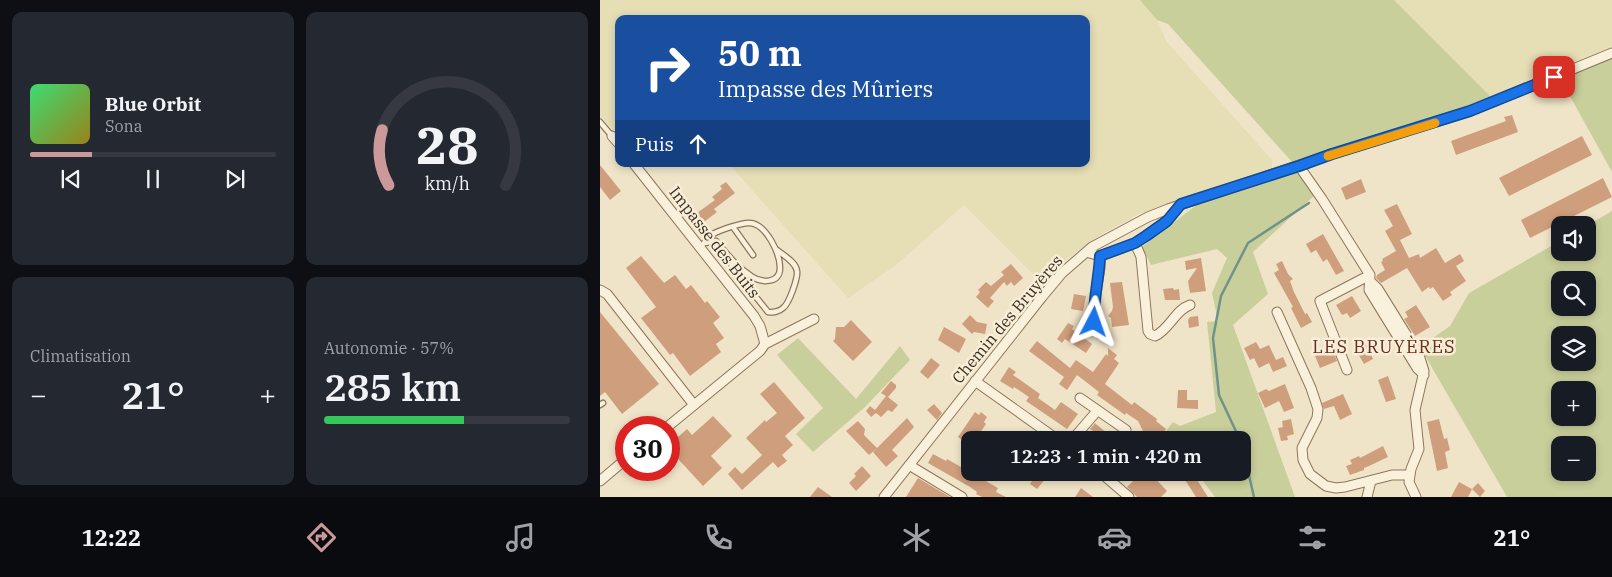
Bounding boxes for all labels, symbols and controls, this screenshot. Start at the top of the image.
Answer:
text: 50 m [718,30,802,76]
icon: right [635,35,700,100]
pin [1533,56,1575,98]
icon: arrive [1540,63,1568,91]
text: Impasse des Mûriers [718,74,933,103]
text: Blue Orbit [105,92,201,116]
text: 28 [416,111,478,178]
text: Sona [105,116,142,136]
icon: ahead [684,130,712,158]
text: Puis [635,132,674,156]
icon: previous [57,165,85,193]
icon: pause [139,165,167,193]
icon: next [221,165,249,193]
text: km/h [424,172,470,195]
street label: Impasse des Buits [665,182,765,302]
map controls [1551,216,1596,481]
button: sound [1551,216,1596,261]
street label: Chemin des Bruyères [947,251,1067,387]
button: search [1551,271,1596,316]
position arrow [1067,295,1119,347]
button: layers [1551,326,1596,371]
district label: LES BRUYÈRES [1312,335,1456,358]
text: Autonomie · 57% [324,338,454,358]
text: Climatisation [30,346,131,366]
text: 285 km [324,362,461,411]
text: 21° [121,370,185,419]
text: − [30,376,47,413]
text: + [259,376,276,413]
button: + [1551,381,1596,426]
speed limit sign: 30 [615,416,680,481]
button: − [1551,436,1596,481]
text: 12:23 · 1 min · 420 m [1010,444,1202,468]
icon: directions [304,520,339,555]
icon: music [503,520,538,555]
icon: phone [701,520,736,555]
icon: climate [899,520,934,555]
icon: car [1097,520,1132,555]
icon: filters [1295,520,1330,555]
text: 12:22 [82,523,141,552]
text: 21° [1494,523,1530,552]

